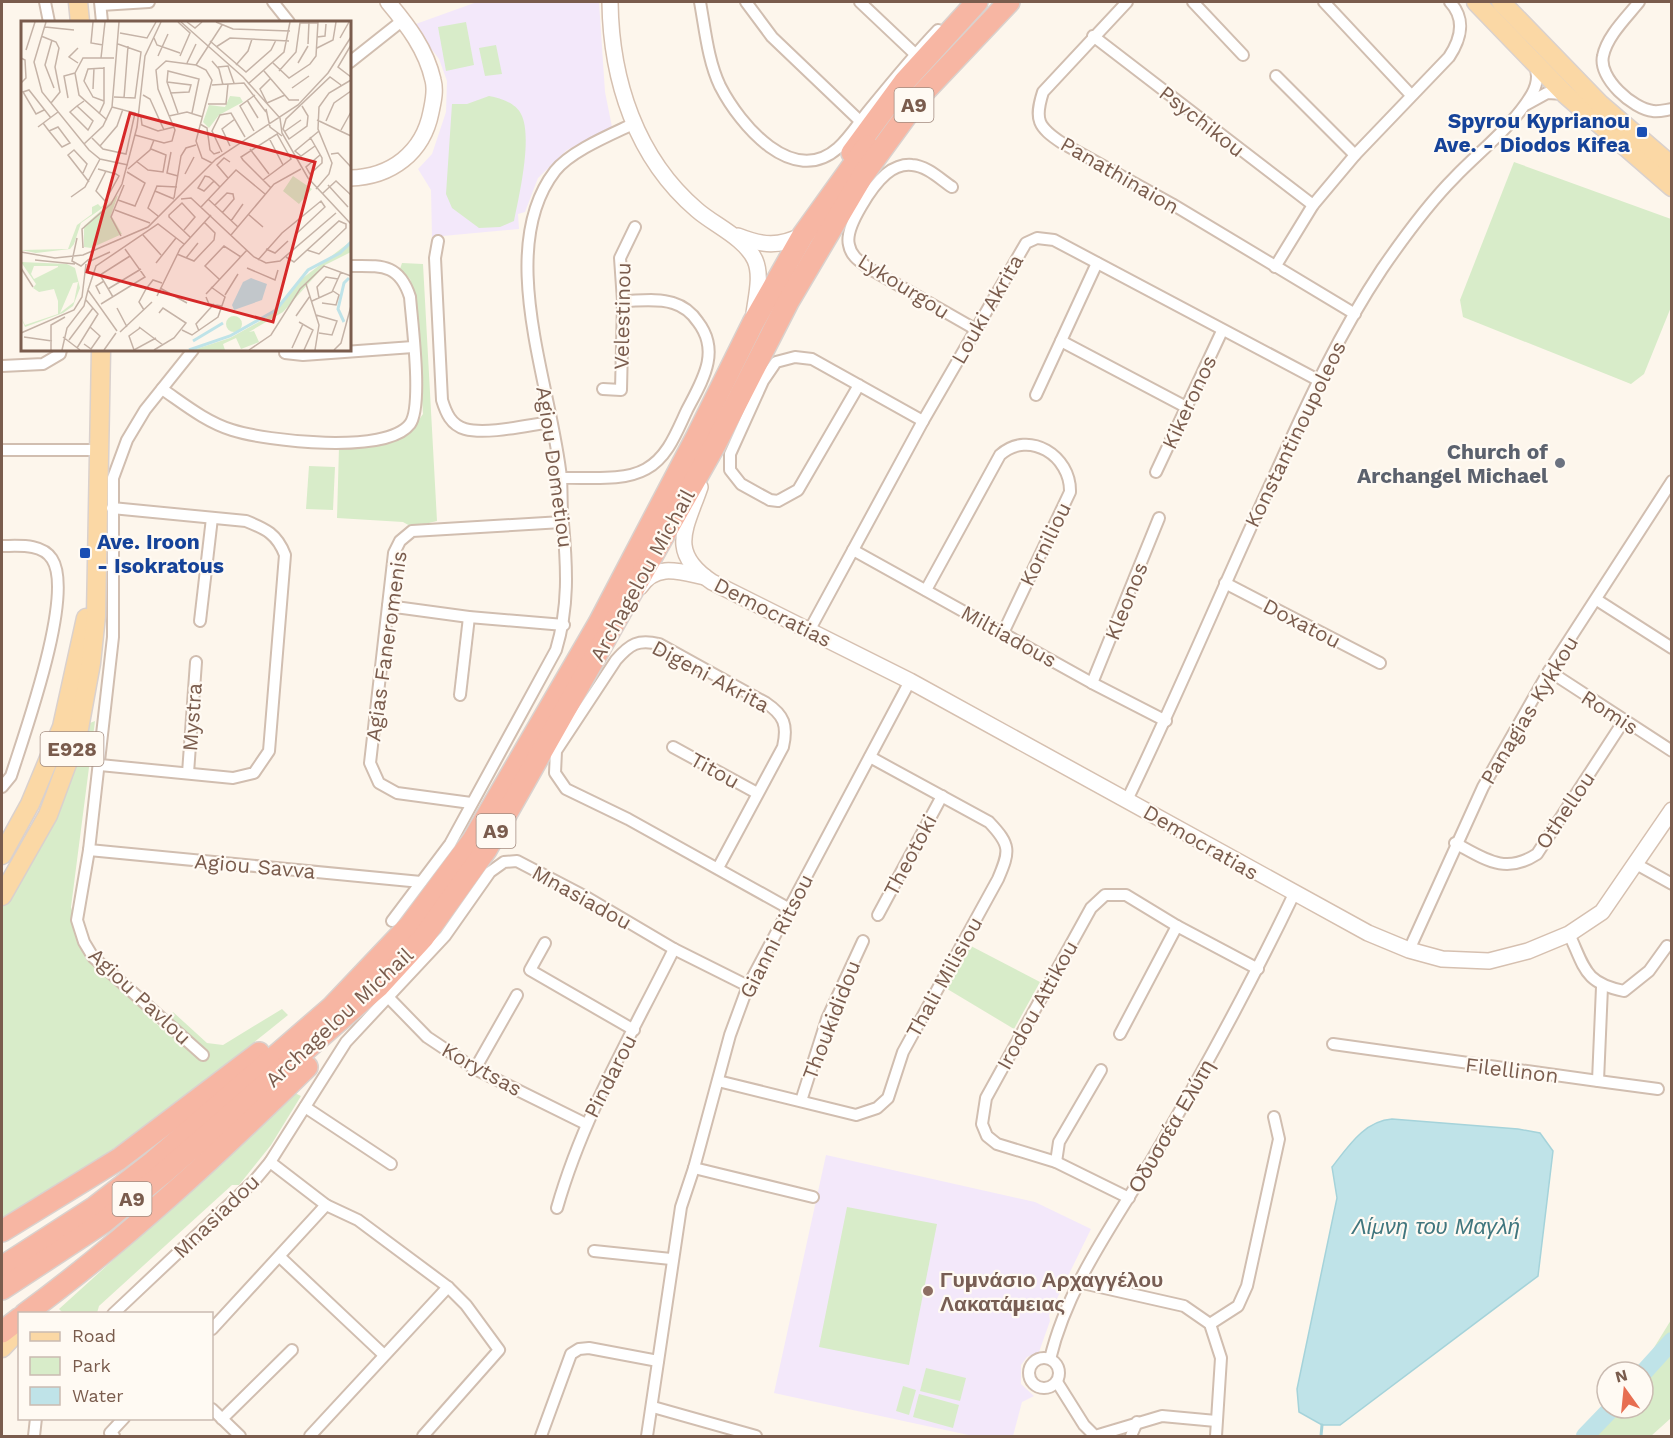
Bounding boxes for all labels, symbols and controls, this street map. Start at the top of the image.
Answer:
inset map [21,21,351,351]
street label: Psychikou [1154,80,1250,162]
road number: A9 [894,88,934,122]
place label: Spyrou Kyprianou Ave. - Diodos Kifea [1434,108,1631,157]
marker: Spyrou Kyprianou Ave. - Diodos Kifea [1635,125,1649,139]
street label: Panathinaion [1056,131,1184,219]
street label: Lykourgou [854,248,954,324]
street label: Louki Akrita [946,250,1028,368]
street label: Velestinou [609,262,635,370]
street label: Konstantinoupoleos [1239,337,1351,531]
street label: Kikeronos [1156,351,1222,453]
street label: Agiou Dometiou [531,385,579,549]
place label: Church of Archangel Michael [1357,439,1548,488]
marker: Church of Archangel Michael [1553,456,1567,470]
street label: Archagelou Michail [584,484,700,666]
street label: Korniliou [1014,498,1076,590]
place label: Ave. Iroon - Isokratous [97,529,224,578]
marker: Ave. Iroon - Isokratous [78,546,92,560]
street label: Agias Faneromenis [360,549,412,743]
street label: Kleonos [1099,558,1153,644]
street label: Democratias [710,572,836,652]
street label: Doxatou [1259,593,1345,653]
street label: Miltiadous [957,599,1061,673]
street label: Panagias Kykkou [1475,631,1583,789]
street label: Digeni Akrita [648,635,774,717]
street label: Mystra [177,682,207,752]
street label: Romis [1577,684,1643,740]
road number: E928 [40,732,104,766]
street label: Titou [686,746,744,794]
street label: Othellou [1530,767,1600,853]
street label: Democratias [1139,799,1263,885]
street label: Theotoki [878,810,942,900]
road number: A9 [476,814,516,848]
street label: Agiou Savva [193,848,317,884]
street label: Mnasiadou [528,859,636,935]
street label: Gianni Ritsou [734,870,818,1002]
street label: Thali Milisiou [901,912,987,1042]
street label: Irodou Attikou [991,936,1083,1074]
street label: Agiou Pavlou [84,942,196,1050]
street label: Archagelou Michail [260,942,419,1092]
street label: Thoukididou [797,957,865,1083]
street label: Pindarou [578,1030,642,1122]
street label: Korytsas [438,1037,526,1101]
street label: Filellinon [1464,1052,1560,1088]
street label: Οδυσσέα Ελύτη [1123,1055,1219,1197]
street label: Mnasiadou [168,1169,264,1263]
road number: A9 [112,1182,152,1216]
water label: Λίμνη του Μαγλή [1350,1214,1520,1239]
place label: Γυμνάσιο Αρχαγγέλου Λακατάμειας [940,1267,1163,1316]
marker: Γυμνάσιο Αρχαγγέλου Λακατάμειας [921,1284,935,1298]
legend [18,1312,213,1420]
text: Road [72,1325,116,1346]
text: Park [72,1355,111,1376]
north arrow [1595,1360,1655,1420]
text: N [1613,1365,1629,1387]
text: Water [72,1385,124,1406]

